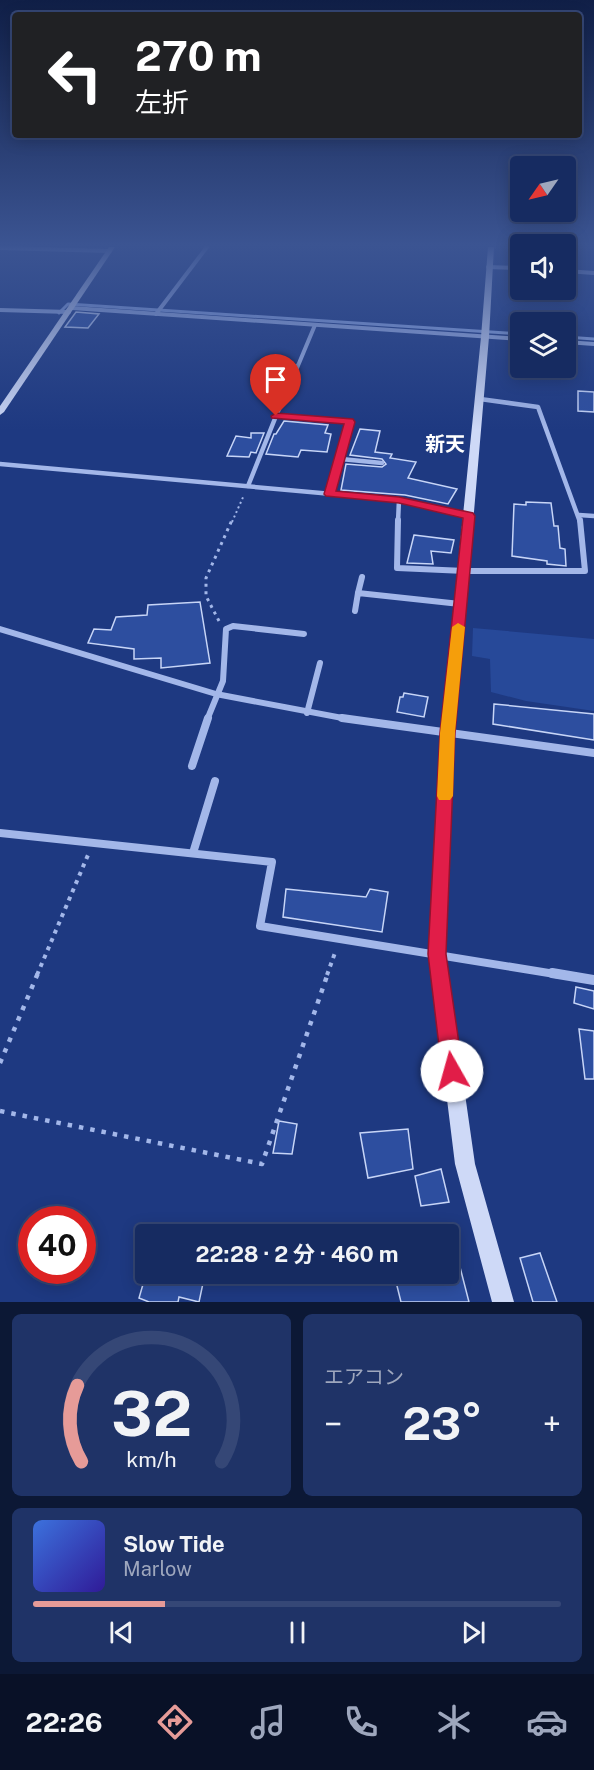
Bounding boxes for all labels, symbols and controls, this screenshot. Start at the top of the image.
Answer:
text: 270 m [135,31,262,80]
icon: left [36,36,114,114]
text: 左折 [135,86,189,118]
north arrow [510,156,576,222]
map controls [510,156,576,378]
button: sound [510,234,576,300]
button: layers [510,312,576,378]
pin [250,354,301,416]
icon: arrive [259,363,292,396]
district label: 新天 [425,432,465,456]
position arrow [420,1039,484,1103]
speed limit sign: 40 [18,1206,96,1284]
text: 22:28 · 2 分 · 460 m [196,1241,398,1267]
text: エアコン [324,1365,404,1389]
text: 32 [111,1377,192,1450]
text: 23° [403,1397,482,1450]
text: − [324,1405,342,1443]
text: + [543,1405,561,1443]
text: km/h [126,1447,177,1472]
text: Slow Tide [123,1531,225,1557]
text: Marlow [123,1557,192,1581]
icon: previous [105,1616,138,1649]
icon: pause [281,1616,314,1649]
icon: next [457,1616,490,1649]
icon: directions [154,1701,196,1743]
icon: music [247,1701,289,1743]
icon: phone [340,1701,382,1743]
icon: climate [433,1701,475,1743]
icon: car [526,1701,568,1743]
text: 22:26 [26,1706,103,1738]

